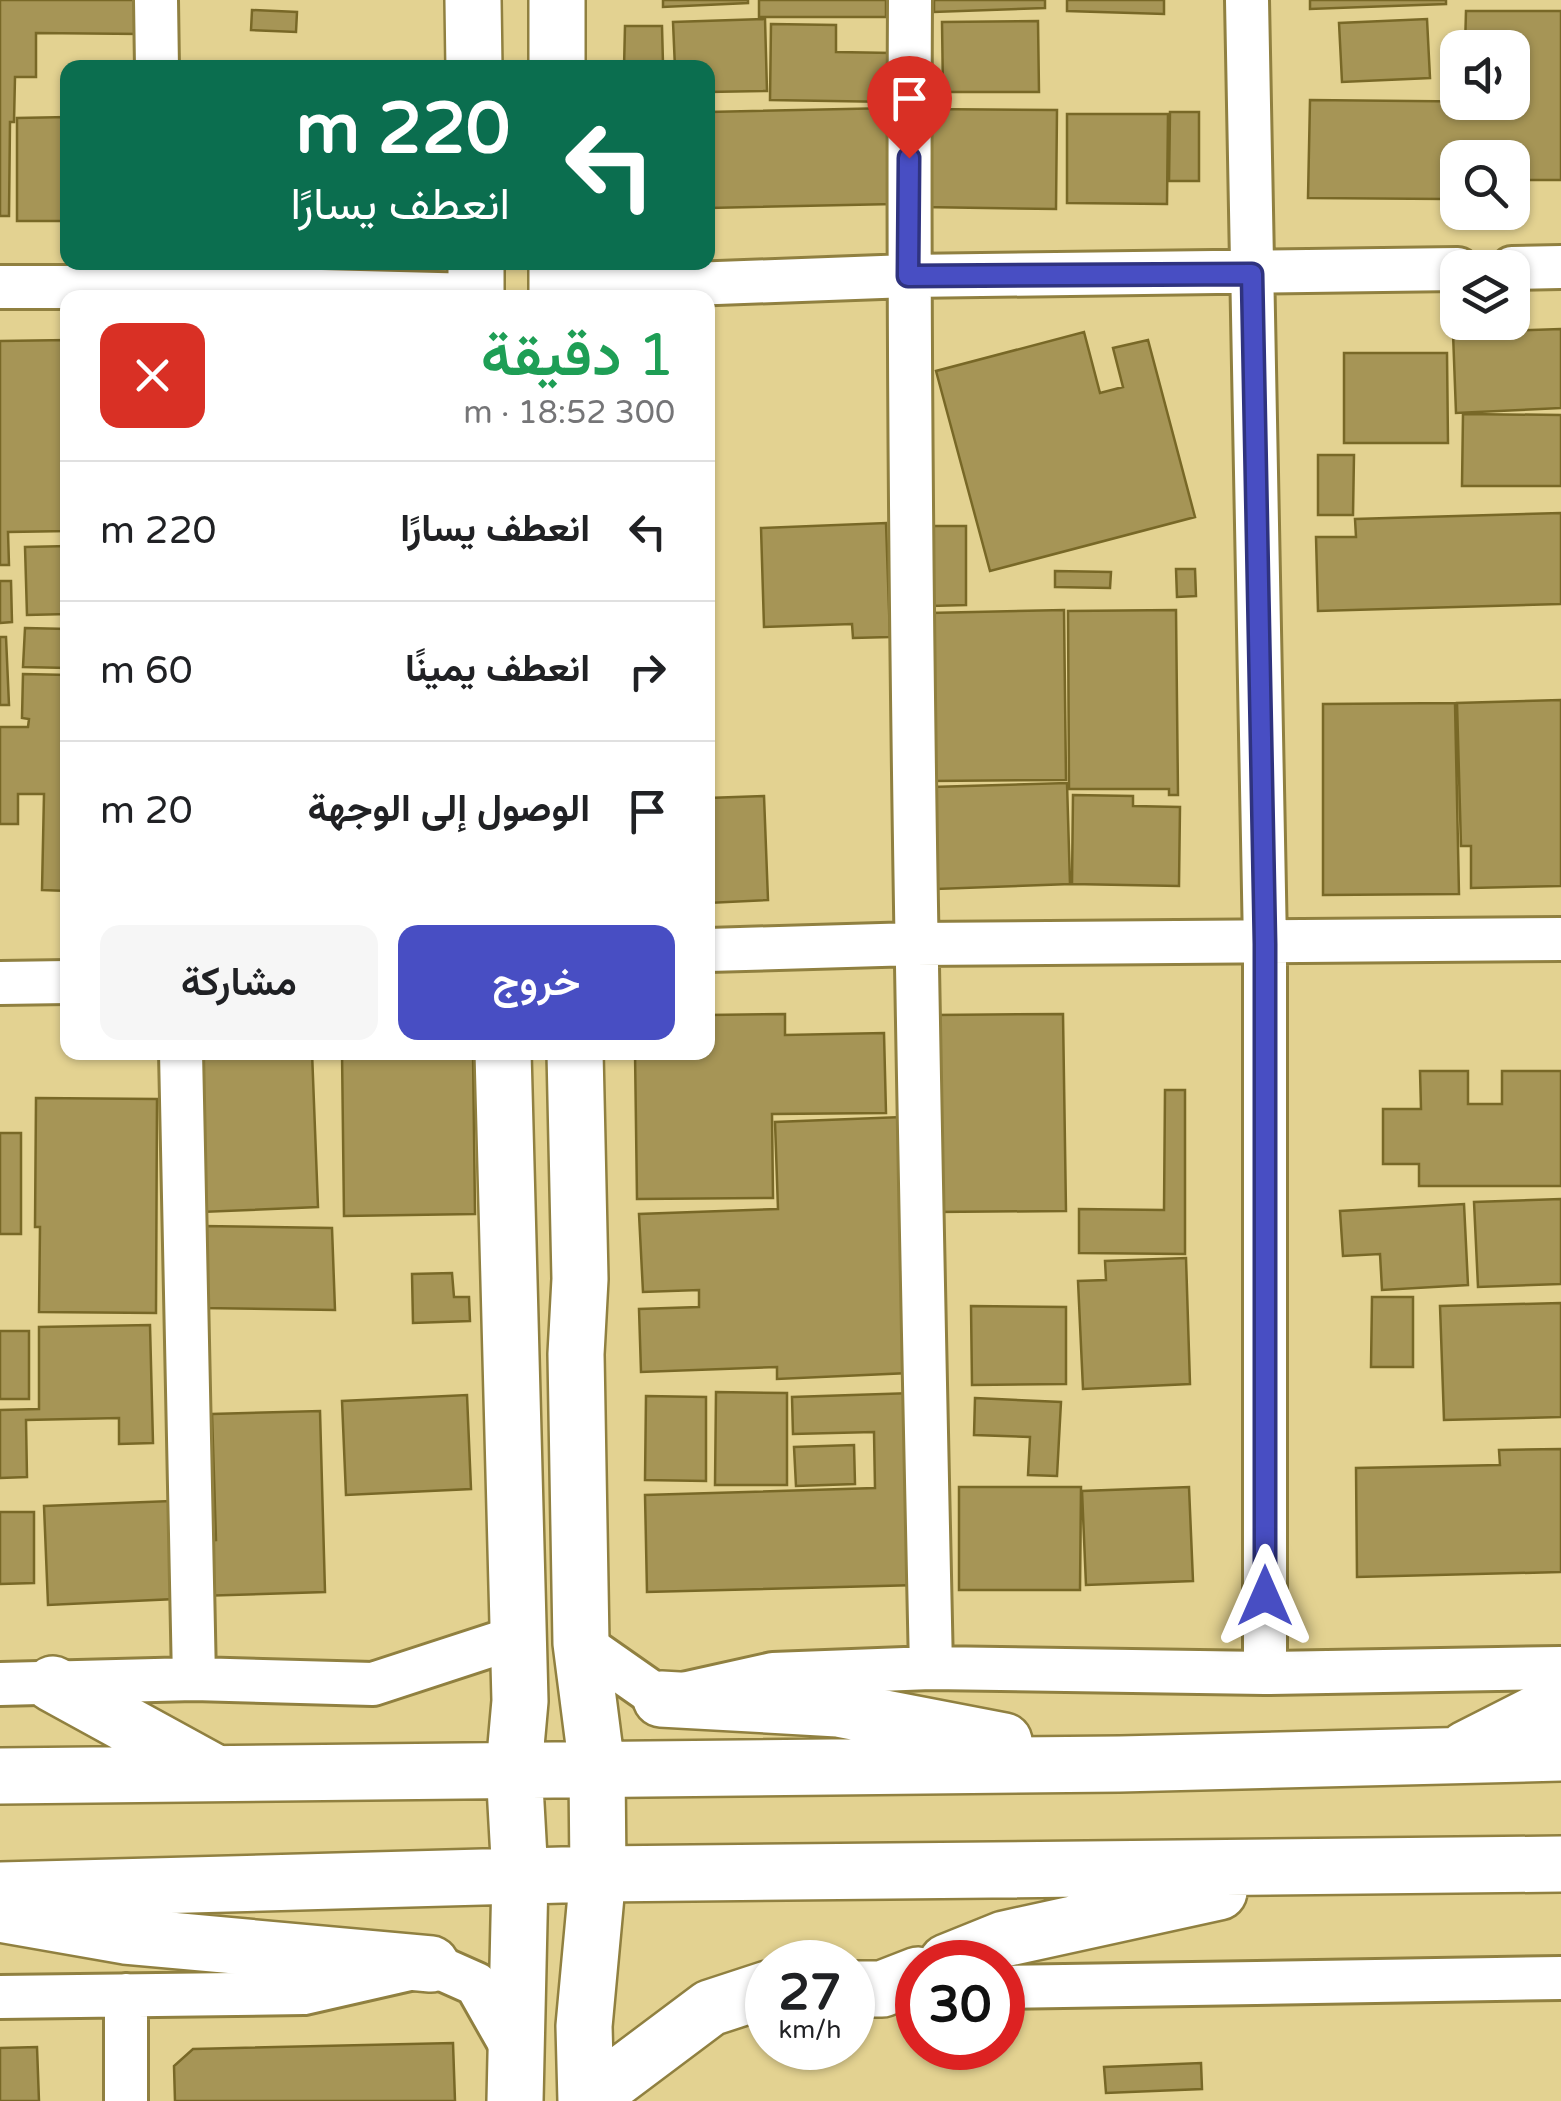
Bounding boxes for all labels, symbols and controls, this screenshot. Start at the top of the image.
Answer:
map controls [1440,30,1530,340]
button: sound [1440,30,1530,120]
pin [867,56,952,159]
icon: arrive [882,71,937,126]
text: 220 m [296,88,510,172]
icon: left [545,100,675,230]
button: search [1440,140,1530,230]
text: انعطف يسارًا [291,178,510,232]
button: layers [1440,250,1530,340]
text: 1 دقيقة [481,320,675,392]
button: close [100,323,205,428]
text: 300 m · 18:52 [463,394,675,432]
icon: left [620,504,675,559]
text: انعطف يسارًا [400,506,590,552]
text: 220 m [100,508,216,554]
icon: right [620,644,675,699]
text: انعطف يمينًا [405,646,590,692]
text: 60 m [100,648,193,694]
icon: arrive [620,784,675,839]
text: الوصول إلى الوجهة [308,786,590,832]
text: 20 m [100,788,193,834]
button: مشاركة [100,925,378,1040]
button: خروج [398,925,675,1040]
position arrow [1213,1544,1317,1648]
speed limit sign: 30 [895,1940,1025,2070]
text: 27 [779,1963,841,2023]
text: km/h [779,2015,841,2045]

